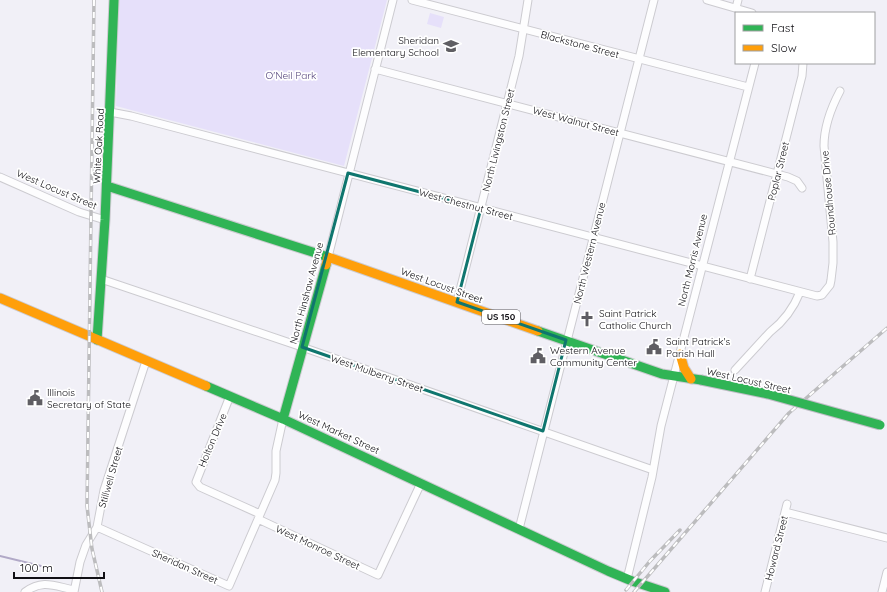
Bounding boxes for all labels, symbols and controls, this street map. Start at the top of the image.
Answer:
legend [735,12,875,64]
text: Fast [771,20,795,35]
street label: Blackstone Street [539,28,621,61]
place label: Sheridan Elementary School [352,34,439,59]
school or university icon: Sheridan Elementary School [442,37,460,55]
text: Slow [771,40,797,55]
park label: O'Neil Park [266,69,316,82]
street label: North Livingston Street [479,87,518,193]
street label: West Walnut Street [531,104,621,139]
street label: White Oak Road [90,108,107,184]
street label: Poplar Street [765,140,792,202]
street label: Roundhouse Drive [818,150,839,236]
street label: West Locust Street [15,167,100,213]
street label: West Chestnut Street [417,186,515,223]
street label: North Western Avenue [571,201,609,305]
street label: North Morris Avenue [675,212,710,308]
street label: North Hinshaw Avenue [287,240,326,345]
street label: West Locust Street [399,265,485,307]
place label: Saint Patrick Catholic Church [599,307,671,332]
road number: US 150 [482,310,520,324]
church icon: Saint Patrick Catholic Church [578,310,596,328]
place label: Saint Patrick's Parish Hall [666,335,731,360]
public building icon: Saint Patrick's Parish Hall [645,338,663,356]
place label: Western Avenue Community Center [550,344,637,369]
public building icon: Western Avenue Community Center [529,347,547,365]
street label: West Mulberry Street [329,351,426,396]
street label: West Locust Street [705,364,793,397]
place label: Illinois Secretary of State [47,386,131,411]
public building icon: Illinois Secretary of State [26,389,44,407]
street label: West Market Street [296,408,382,457]
street label: Holton Drive [195,411,230,469]
street label: Stillwell Street [95,444,126,509]
street label: Howard Street [762,514,791,582]
street label: West Monroe Street [274,522,363,573]
street label: Sheridan Street [150,546,220,587]
scale bar [14,554,104,580]
text: 100 m [20,560,53,575]

